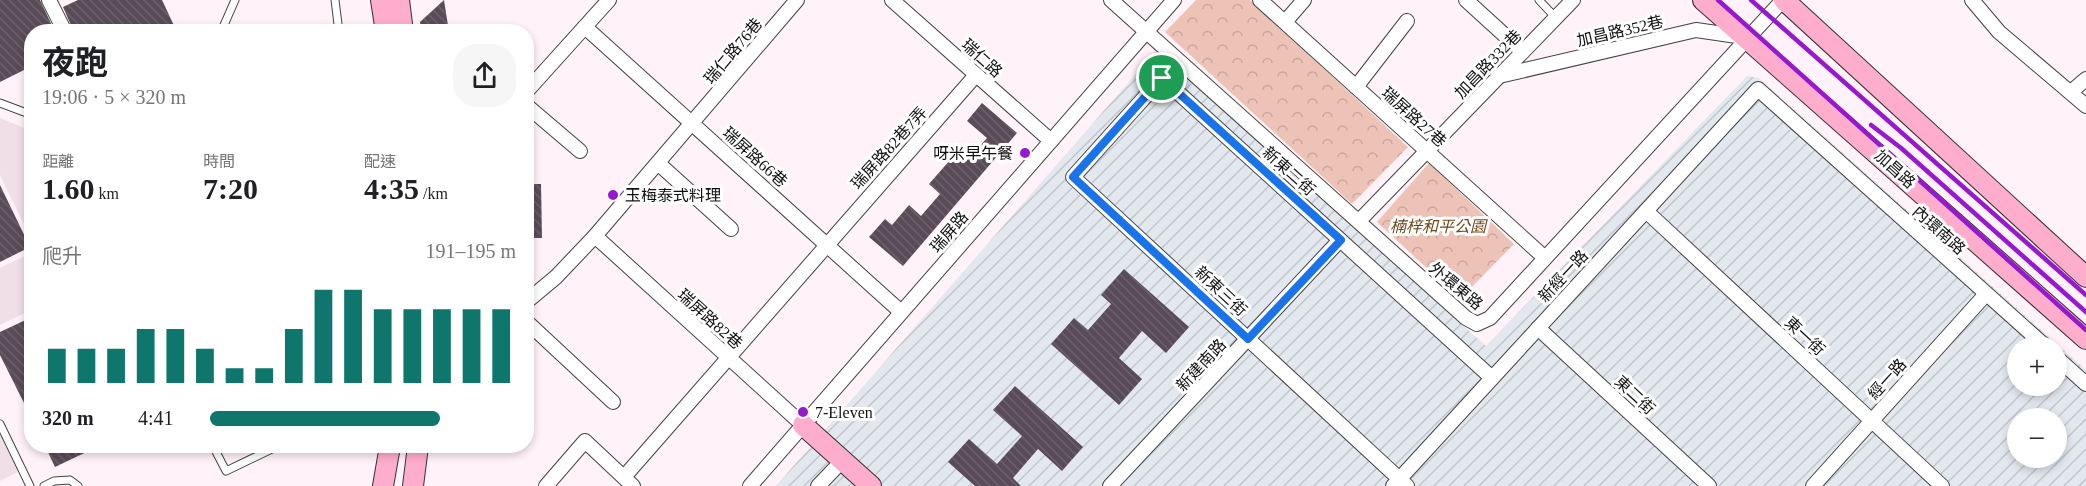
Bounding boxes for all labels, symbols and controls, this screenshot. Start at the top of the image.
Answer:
street label: 加昌路352巷 [1575,13,1665,49]
street label: 瑞仁路76巷 [701,15,765,87]
street label: 加昌路332巷 [1451,26,1525,102]
street label: 瑞仁路 [958,36,1006,80]
button: share [453,44,516,107]
text: 夜跑 [42,45,108,81]
pin [1136,52,1187,103]
icon: arrive [1145,61,1178,94]
street label: 瑞屏路27巷 [1379,84,1449,150]
text: 19:06 · 5 × 320 m [42,86,186,108]
street label: 瑞屏路82巷7弄 [848,104,930,192]
street label: 瑞屏路66巷 [720,124,790,190]
street label: 新東二街 [1260,143,1318,199]
place label: 呀米早午餐 [933,145,1013,162]
marker: 呀米早午餐 [1018,146,1032,160]
street label: 加昌路 [1871,147,1919,191]
text: 距離 [42,153,74,170]
text: 時間 [203,153,235,170]
text: 配速 [364,153,396,170]
text: 1.60 [42,172,95,205]
text: 7:20 [203,172,258,205]
text: 4:35 [364,172,419,205]
text: km [95,185,119,202]
text: /km [419,185,448,202]
place label: 玉梅泰式料理 [625,187,721,204]
marker: 玉梅泰式料理 [606,188,620,202]
street label: 內環南路 [1910,202,1968,258]
street label: 瑞屏路 [927,208,971,256]
park label: 楠梓和平公園 [1390,218,1488,235]
text: 191–195 m [425,240,516,262]
text: 爬升 [42,245,82,267]
street label: 新經一路 [1535,247,1591,305]
street label: 外環東路 [1426,259,1486,313]
street label: 新東三街 [1192,263,1250,319]
street label: 瑞屏路82巷 [675,286,745,352]
street label: 東一街 [1782,313,1828,359]
street label: 新建南路 [1173,336,1229,394]
map controls [2007,336,2067,468]
button: + [2007,336,2067,396]
street label: 經一路 [1865,355,1909,403]
street label: 東二街 [1612,372,1658,418]
place label: 7-Eleven [815,404,873,421]
marker: 7-Eleven [796,405,810,419]
text: 320 m [42,407,94,429]
text: 4:41 [138,407,174,429]
button: − [2007,408,2067,468]

